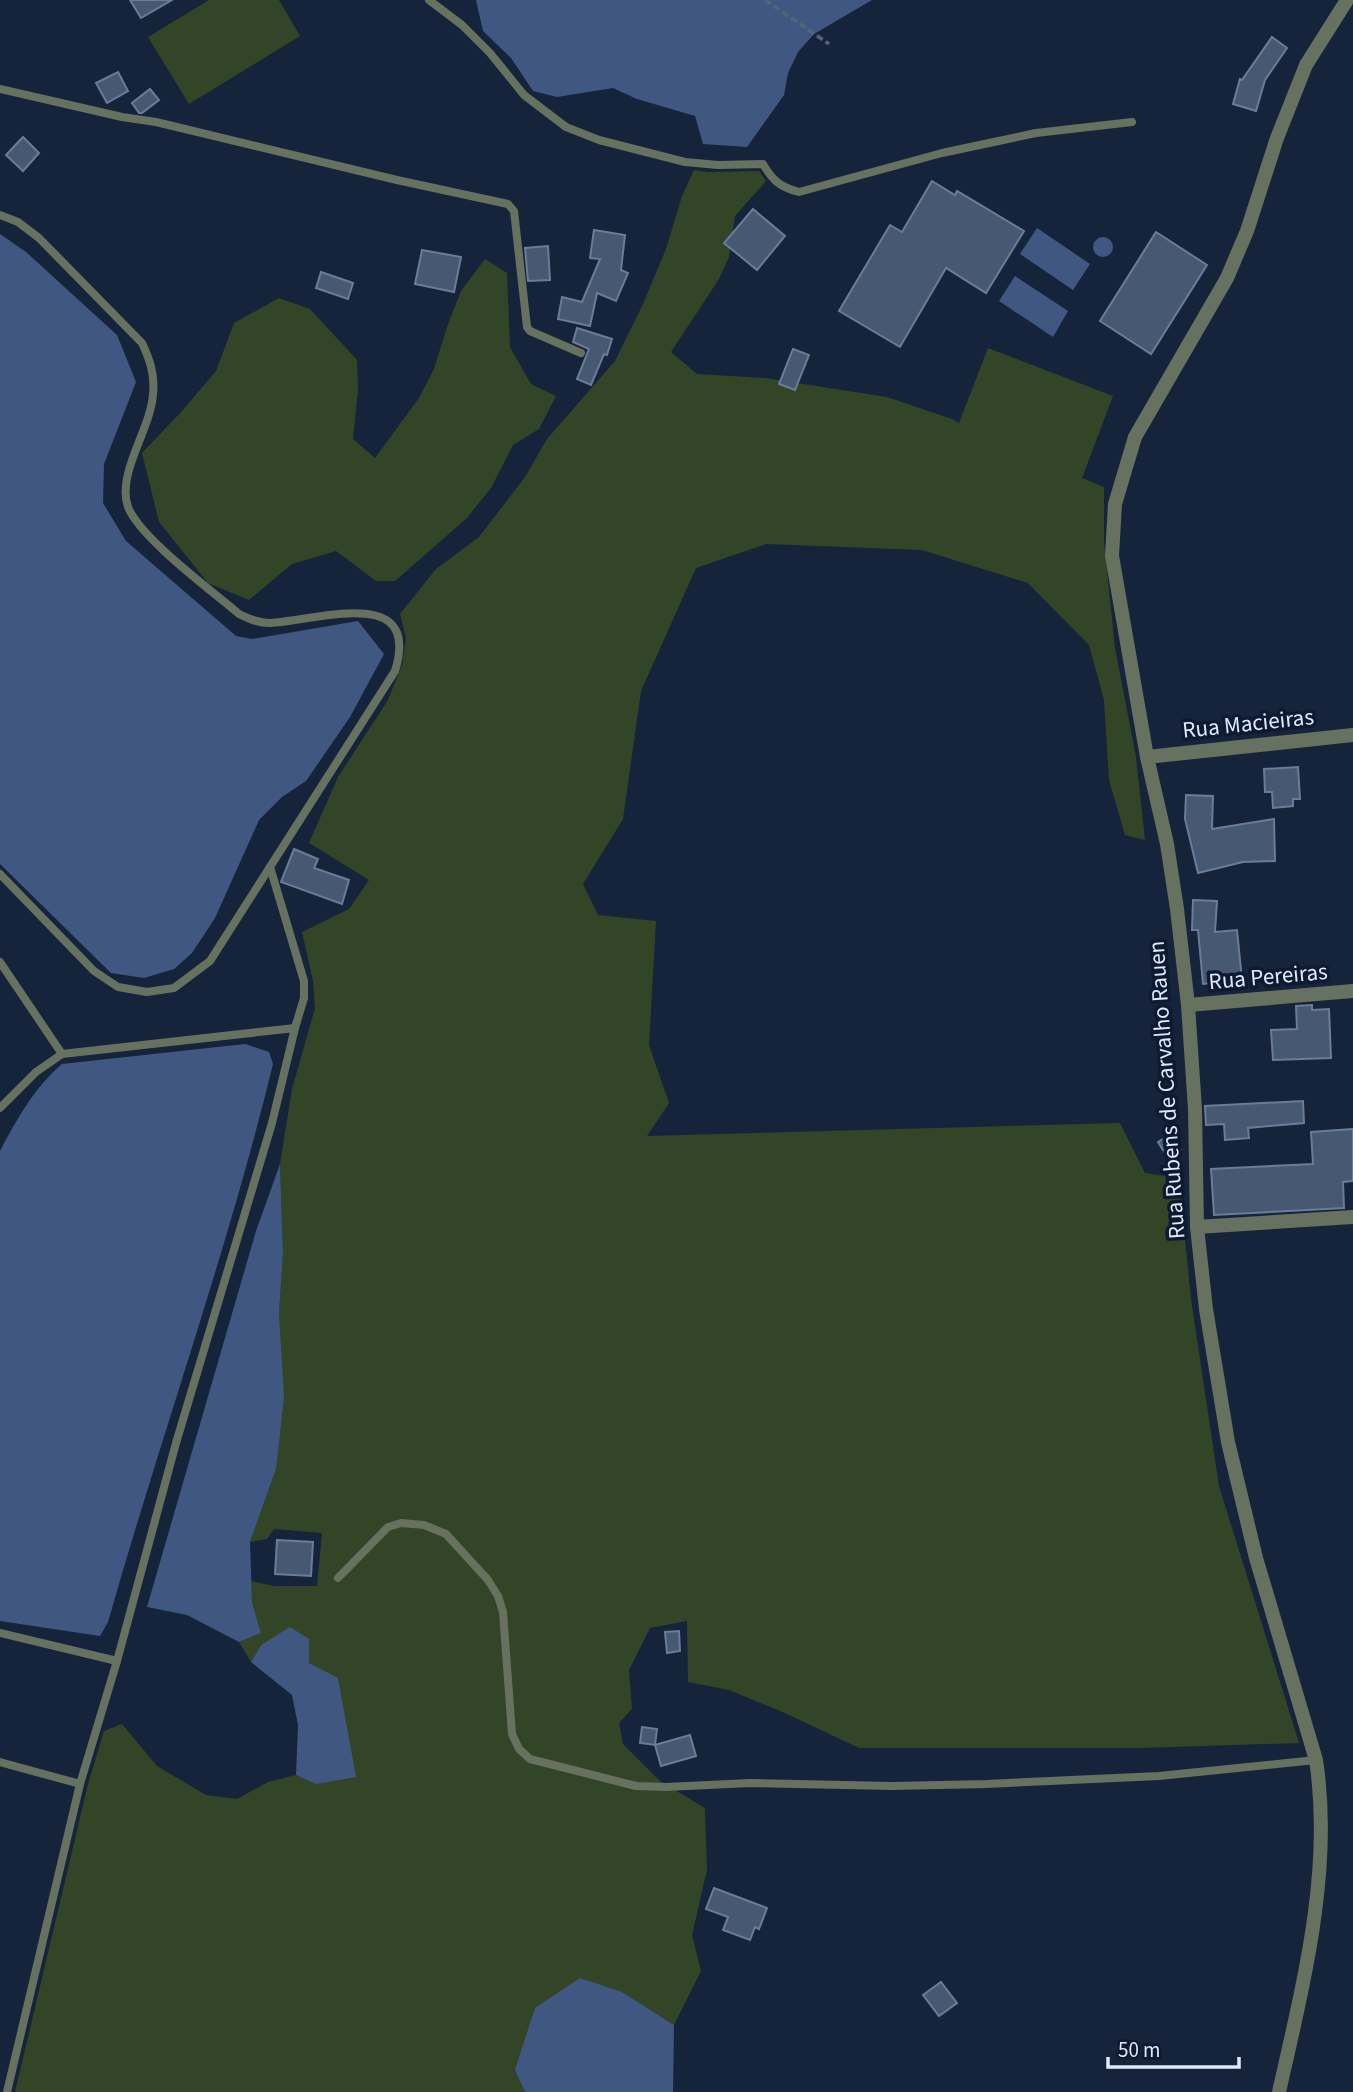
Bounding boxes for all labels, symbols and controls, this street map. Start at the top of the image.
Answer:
street label: Rua Macieiras [1181,700,1315,747]
street label: Rua Rubens de Carvalho Rauen [1140,940,1193,1240]
street label: Rua Pereiras [1207,955,1329,998]
scale bar [1108,2025,1239,2070]
text: 50 m [1118,2035,1160,2065]

